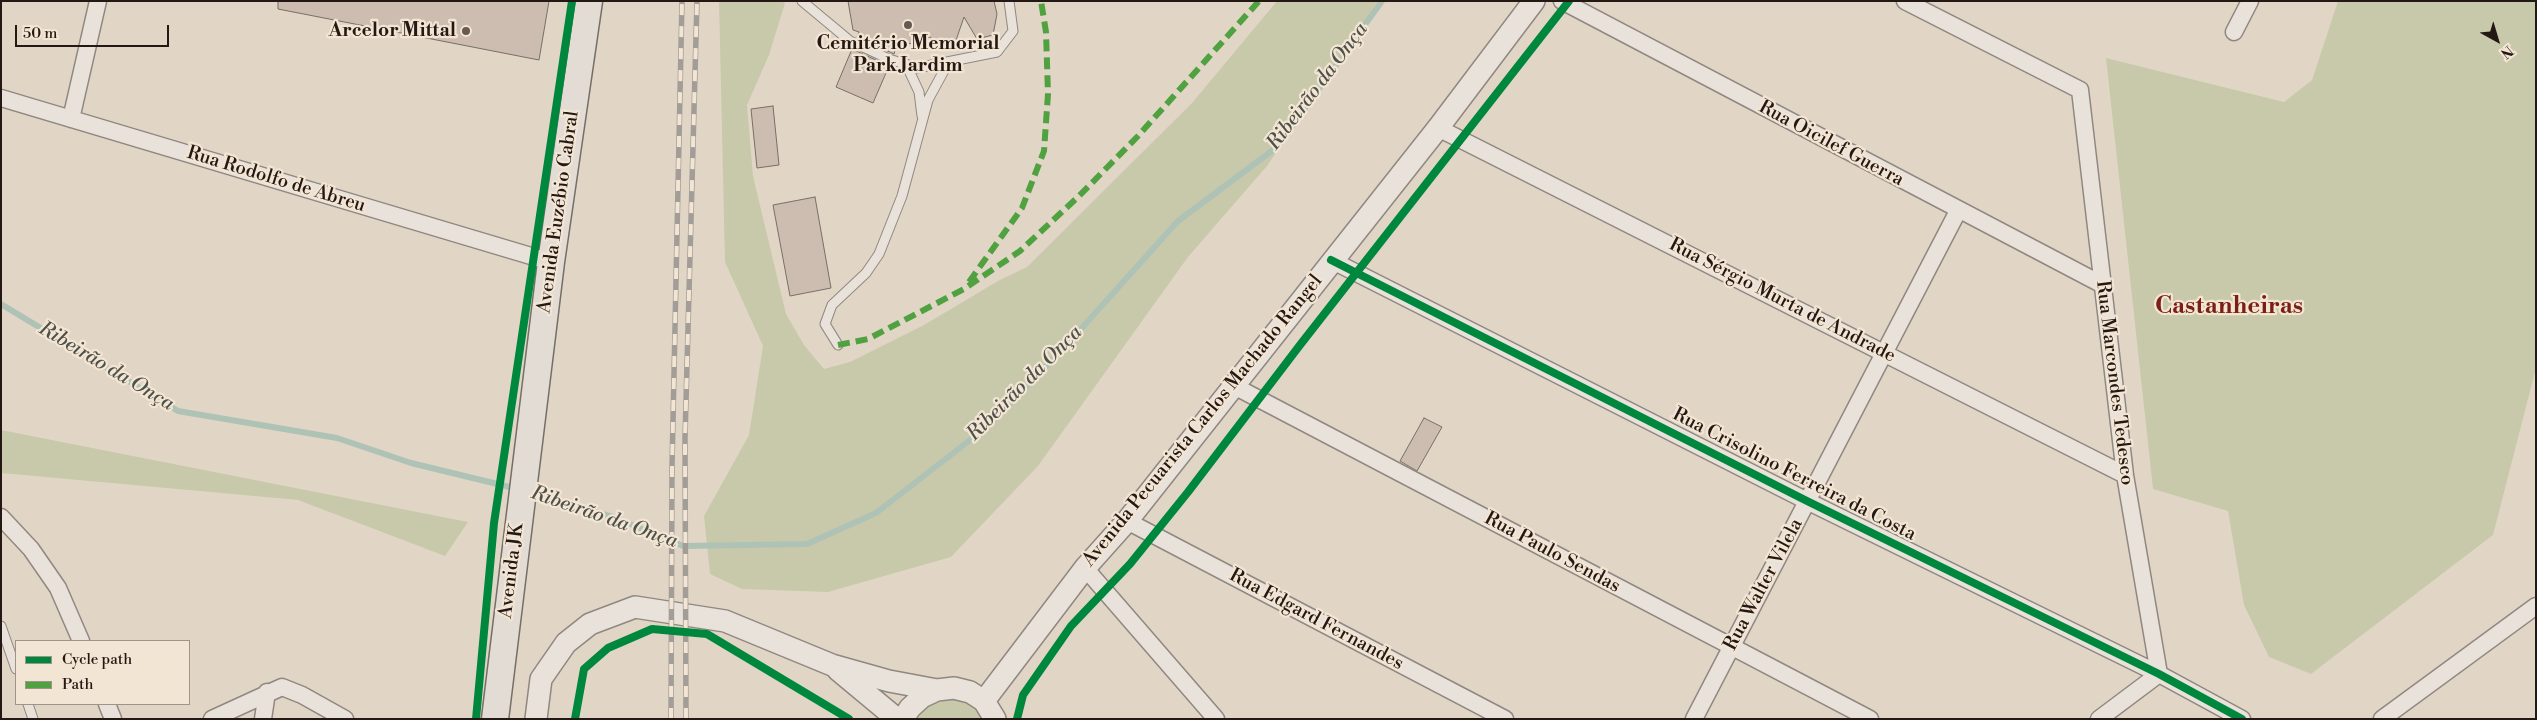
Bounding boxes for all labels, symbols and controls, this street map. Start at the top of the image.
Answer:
scale bar [18,15,171,47]
north arrow [2472,15,2522,65]
marker: Cemitério Memorial Park Jardim [902,19,914,31]
water label: Ribeirão da Onça [1262,19,1374,155]
place label: Arcelor Mittal [329,20,456,42]
text: 50 m [23,24,57,43]
marker: Arcelor Mittal [460,25,472,37]
place label: Cemitério Memorial Park Jardim [816,33,1000,77]
text: N [2496,41,2516,62]
street label: Rua Oicilef Guerra [1754,96,1908,192]
street label: Avenida Euzébio Cabral [534,109,584,315]
street label: Rua Rodolfo de Abreu [184,142,368,218]
street label: Rua Sérgio Murta de Andrade [1665,234,1899,368]
street label: Avenida Pecuarista Carlos Machado Rangel [1078,271,1328,571]
street label: Rua Marcondes Tedesco [2090,279,2138,487]
district label: Castanheiras [2155,293,2303,321]
water label: Ribeirão da Onça [34,317,178,417]
water label: Ribeirão da Onça [962,321,1088,447]
street label: Rua Crisolino Ferreira da Costa [1668,403,1920,547]
water label: Ribeirão da Onça [528,482,680,554]
street label: Rua Paulo Sendas [1480,508,1624,598]
street label: Rua Walter Vilela [1720,515,1808,655]
street label: Avenida JK [495,522,529,620]
street label: Rua Edgard Fernandes [1225,564,1407,676]
legend [15,640,190,705]
text: Cycle path [62,650,132,669]
text: Path [62,675,94,694]

